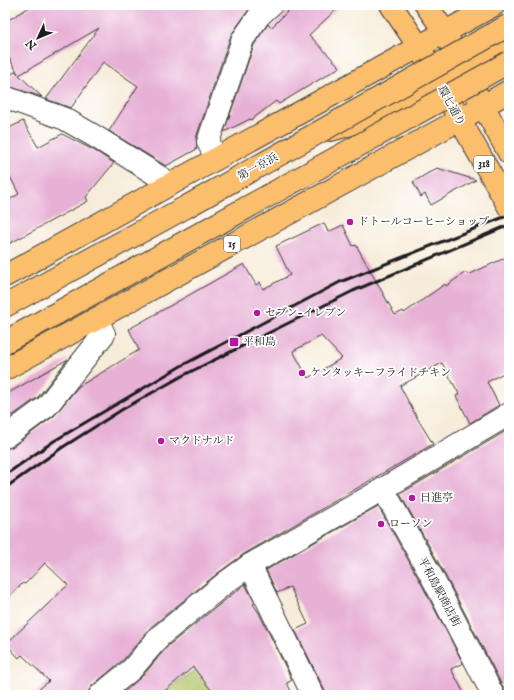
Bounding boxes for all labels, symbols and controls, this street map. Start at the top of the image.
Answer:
north arrow [18,18,58,58]
text: N [23,36,41,53]
street label: 環七通り [434,83,468,129]
street label: 第一京浜 [235,150,281,184]
road number: 318 [474,156,494,172]
place label: ドトールコーヒーショップ [358,215,489,229]
marker: ドトールコーヒーショップ [345,217,355,227]
road number: 15 [224,236,240,252]
place label: セブン-イレブン [265,306,346,320]
marker: セブン-イレブン [252,308,262,318]
place label: 平和島 [243,335,276,349]
marker: 平和島 [228,336,240,348]
place label: ケンタッキーフライドチキン [310,366,451,380]
marker: ケンタッキーフライドチキン [297,368,307,378]
place label: マクドナルド [169,434,234,448]
marker: マクドナルド [156,436,166,446]
place label: 日進亭 [420,491,453,505]
marker: 日進亭 [407,493,417,503]
place label: ローソン [389,517,433,531]
marker: ローソン [376,519,386,529]
street label: 平和島駅商店街 [415,555,463,629]

